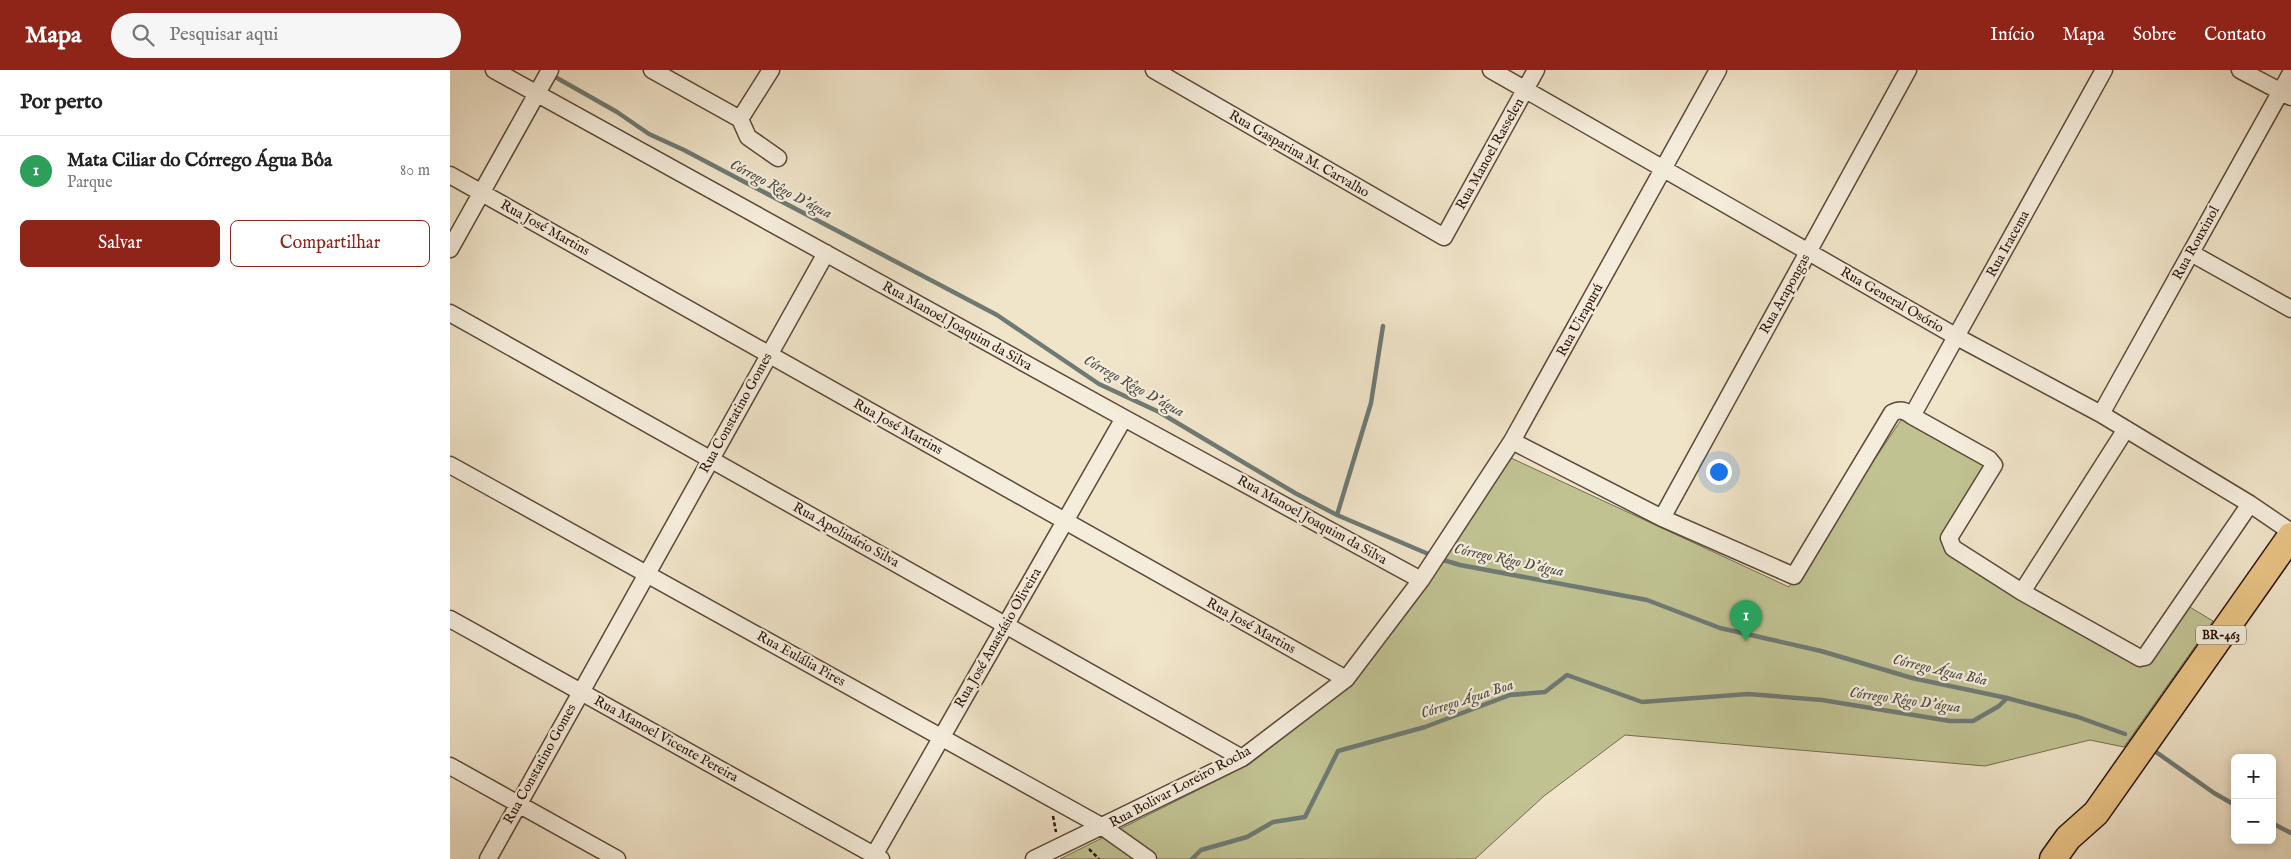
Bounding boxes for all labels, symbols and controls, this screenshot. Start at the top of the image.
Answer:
search box [111,13,461,58]
text: Mapa [25,20,81,51]
icon: search [129,21,157,49]
text: Pesquisar aqui [169,23,278,47]
text: Início [1990,24,2035,47]
text: Mapa [2063,24,2105,47]
text: Sobre [2133,24,2176,47]
text: Contato [2204,24,2266,47]
text: Por perto [20,89,102,116]
street label: Rua Manoel Rasselen [1452,94,1528,213]
street label: Rua Gasparina M. Carvalho [1225,106,1373,202]
text: Mata Ciliar do Córrego Água Bôa [67,149,332,173]
water label: Córrego Rêgo D'água [726,155,835,224]
text: 1 [33,161,39,181]
text: 80 m [400,161,430,181]
text: Parque [67,173,113,193]
street label: Rua José Martins [497,196,593,260]
street label: Rua Rouxinol [2168,203,2224,283]
street label: Rua Iracema [1982,207,2034,280]
button: Salvar [20,220,220,267]
button: Compartilhar [230,220,430,267]
street label: Rua Arapongas [1756,251,1814,337]
street label: Rua General Osório [1837,263,1947,337]
street label: Rua Manoel Joaquim da Silva [879,277,1036,375]
street label: Rua Uirapurú [1553,280,1607,360]
street label: Rua Constatino Gomes [695,349,777,476]
water label: Córrego Rêgo D'água [1080,351,1188,422]
street label: Rua José Martins [850,395,946,459]
your location [1706,459,1732,485]
street label: Rua Manoel Joaquim da Silva [1234,471,1391,569]
street label: Rua Apolinário Silva [790,498,903,572]
water label: Córrego Rêgo D'água [1452,539,1566,582]
street label: Rua José Anastásio Oliveira [951,564,1046,711]
street label: Rua José Martins [1203,594,1299,658]
pin: 1 [1730,600,1762,641]
road number: BR-463 [2196,626,2246,644]
street label: Rua Eulália Pires [753,627,849,691]
water label: Córrego Água Bôa [1891,650,1989,691]
water label: Córrego Água Boa [1418,675,1516,724]
water label: Córrego Rêgo D'água [1848,683,1962,718]
street label: Rua Manoel Vicente Pereira [591,692,742,787]
street label: Rua Constatino Gomes [499,700,581,827]
street label: Rua Bolivar Loreiro Rocha [1106,742,1255,832]
map controls [2231,754,2276,844]
button: + [2231,754,2276,799]
button: − [2231,799,2276,844]

